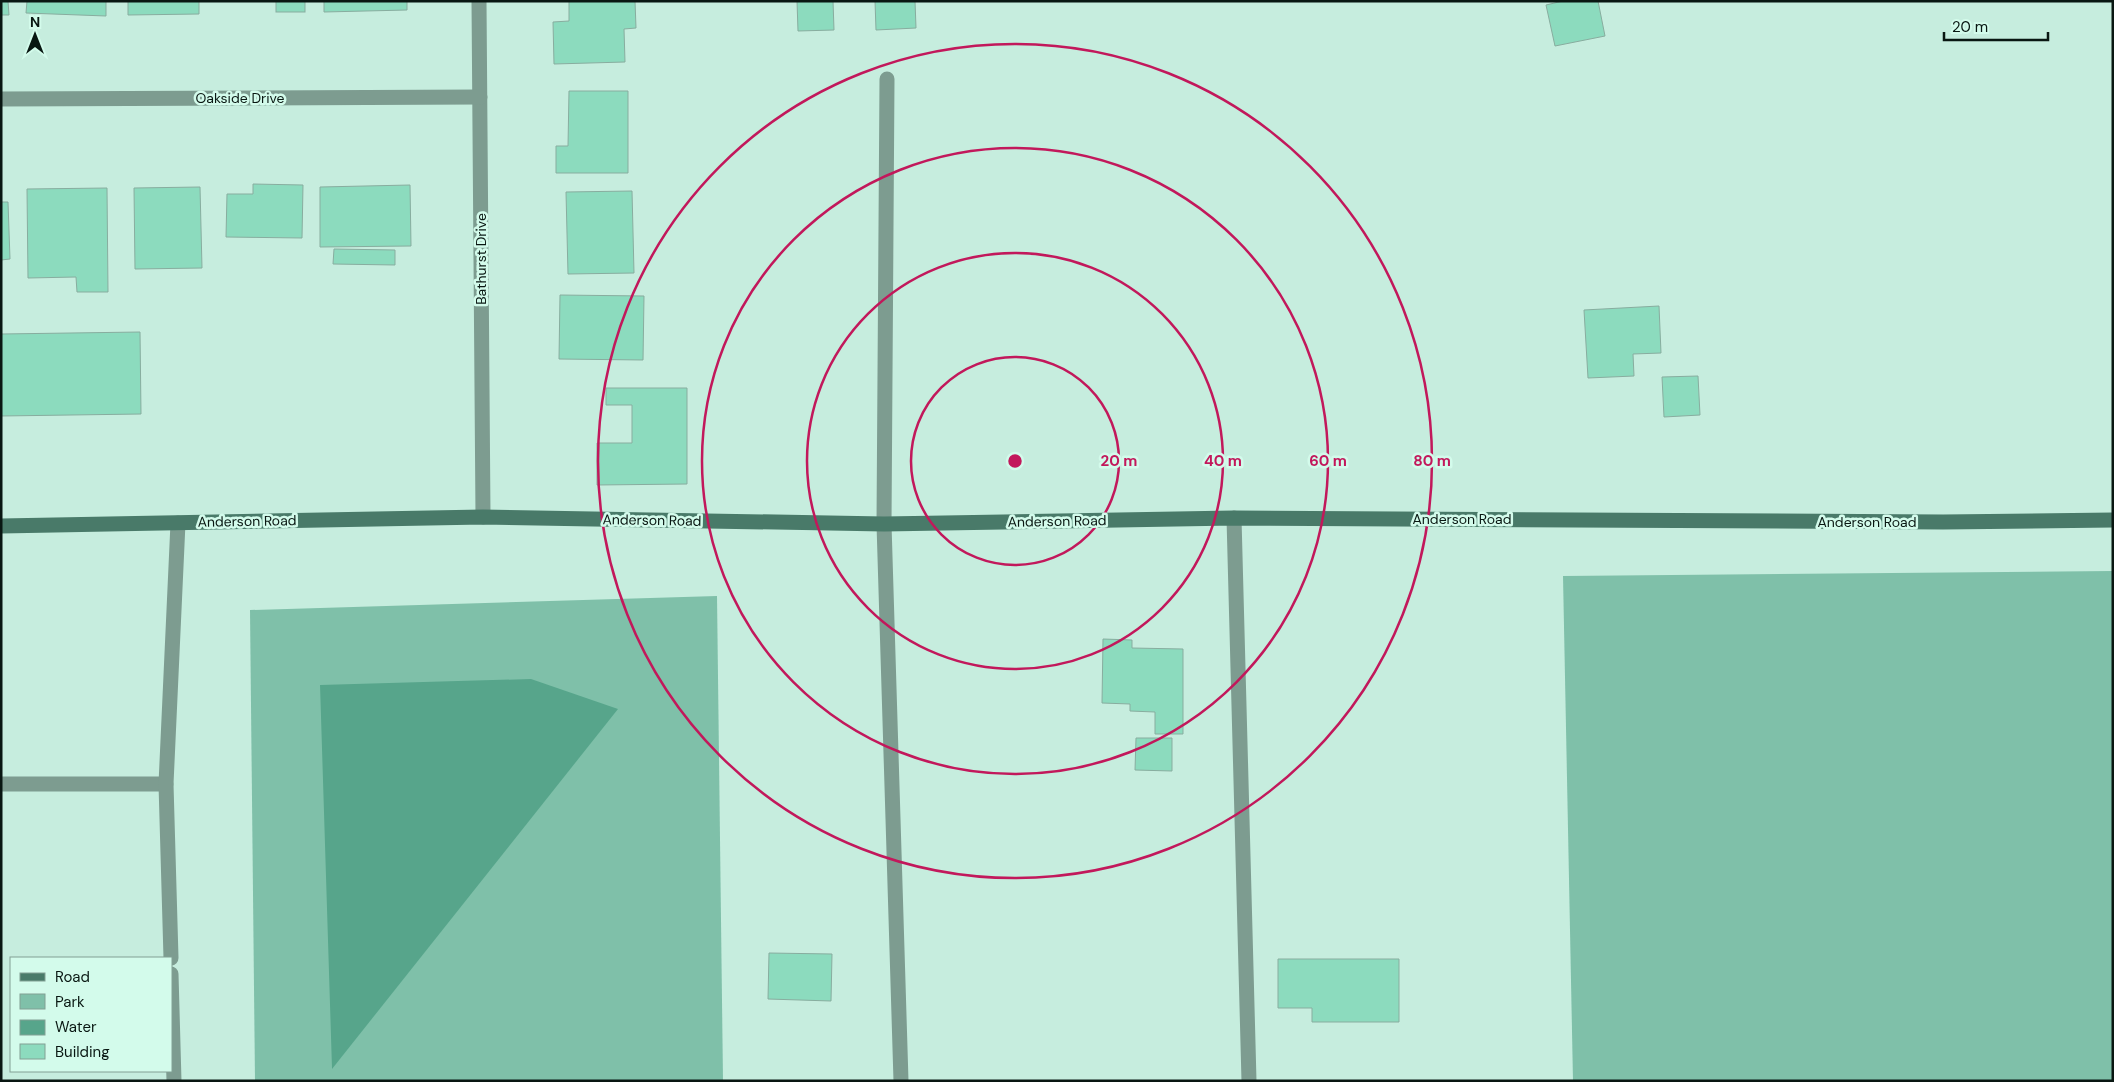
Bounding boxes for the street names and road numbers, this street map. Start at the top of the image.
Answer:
street label: Oakside Drive [195,89,285,107]
street label: Bathurst Drive [472,213,490,305]
street label: Anderson Road [602,510,702,530]
street label: Anderson Road [1413,510,1511,528]
street label: Anderson Road [197,511,297,531]
street label: Anderson Road [1007,511,1107,531]
street label: Anderson Road [1818,513,1916,531]

